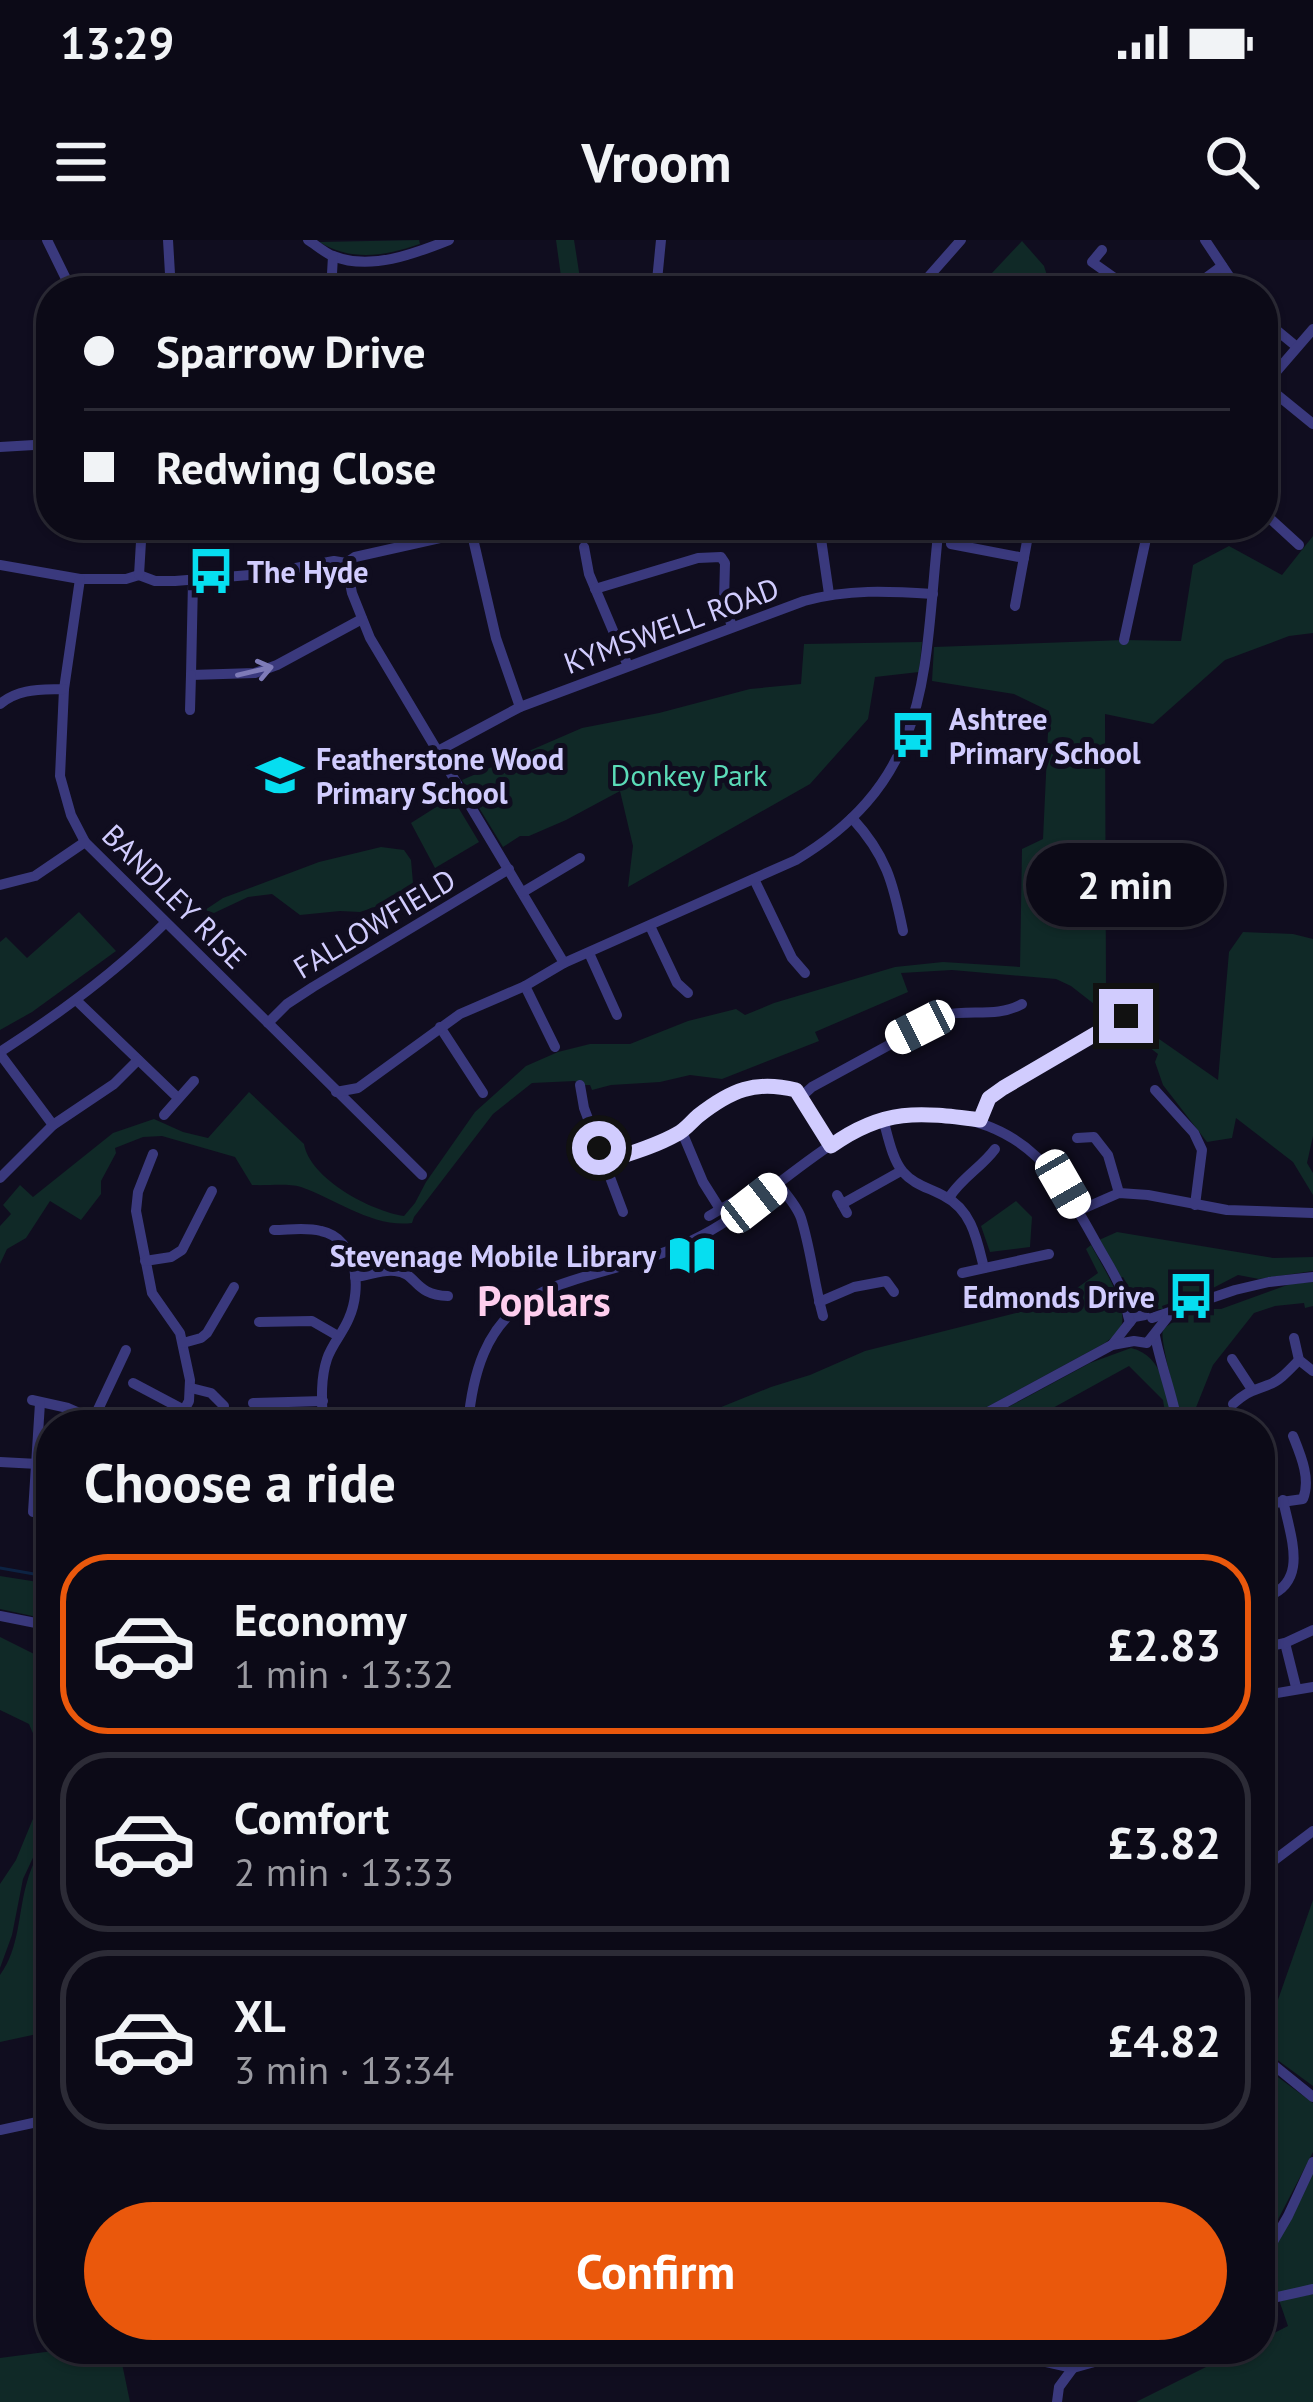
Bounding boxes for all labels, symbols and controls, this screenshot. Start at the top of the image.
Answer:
text: 13:29 [60,13,174,71]
text: Vroom [582,127,731,197]
icon: menu [48,129,114,195]
icon: search [1199,129,1265,195]
text: Sparrow Drive [156,322,426,380]
text: Redwing Close [156,438,436,496]
bus stop icon: The Hyde [186,546,236,596]
place label: The Hyde [247,552,369,591]
street label: KYMSWELL ROAD [558,568,784,682]
one-way arrow [235,658,273,681]
place label: Ashtree Primary School [949,699,1141,772]
bus stop icon: Ashtree Primary School [888,710,938,760]
place label: Featherstone Wood Primary School [316,739,564,812]
school or university icon: Featherstone Wood Primary School [255,750,305,800]
park label: Donkey Park [611,755,768,794]
street label: BANDLEY RISE [94,815,256,977]
callout: 2 min [1027,842,1225,926]
street label: FALLOWFIELD [286,859,462,987]
text: 2 min [1077,859,1173,910]
route end [1099,989,1153,1043]
car [880,995,960,1059]
route start [572,1121,626,1175]
car [1029,1144,1097,1224]
car [715,1167,793,1239]
library icon: Stevenage Mobile Library [667,1230,717,1280]
place label: Stevenage Mobile Library [330,1236,657,1275]
bus stop icon: Edmonds Drive [1166,1271,1216,1321]
district label: Poplars [477,1273,611,1328]
place label: Edmonds Drive [963,1277,1155,1316]
text: Choose a ride [84,1447,396,1517]
icon: car [90,1590,198,1698]
text: Economy [234,1590,407,1648]
text: £2.83 [1108,1615,1221,1673]
text: 1 min · 13:32 [234,1648,454,1699]
icon: car [90,1788,198,1896]
text: Comfort [234,1788,389,1846]
text: £3.82 [1108,1813,1221,1871]
text: 2 min · 13:33 [234,1846,454,1897]
icon: car [90,1986,198,2094]
text: XL [234,1986,286,2044]
text: £4.82 [1108,2011,1221,2069]
text: 3 min · 13:34 [234,2044,454,2095]
button: Confirm [84,2202,1227,2340]

